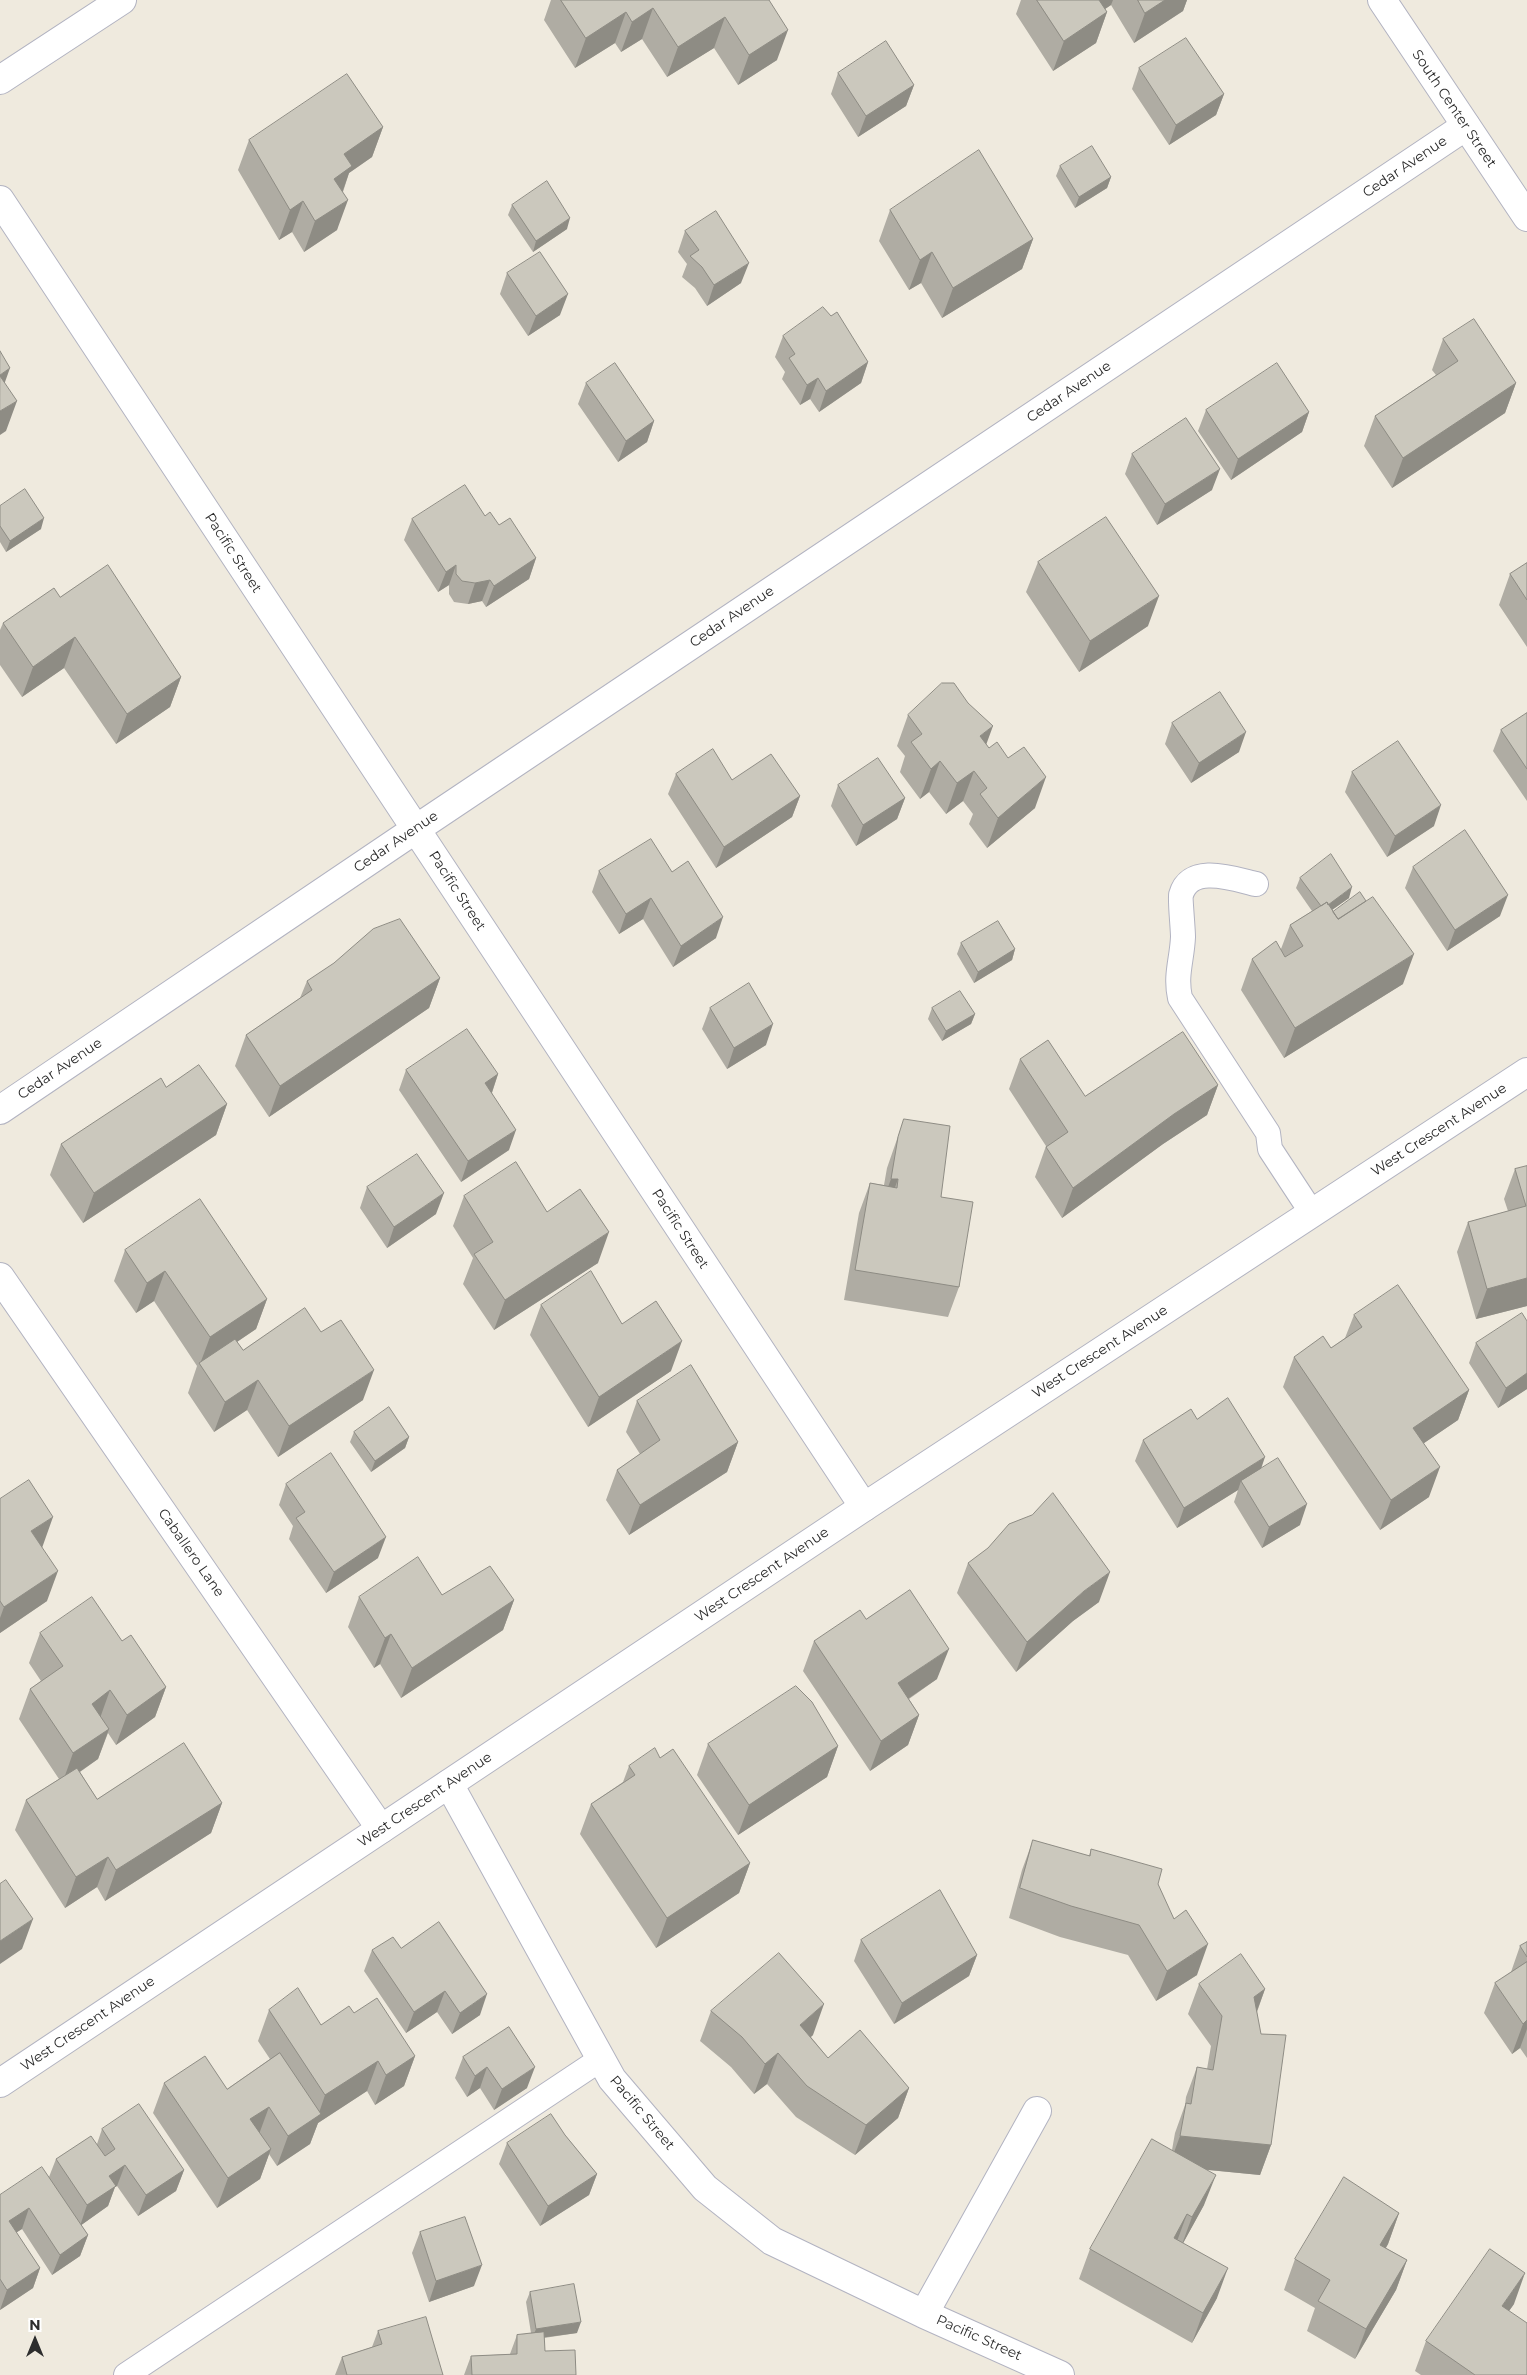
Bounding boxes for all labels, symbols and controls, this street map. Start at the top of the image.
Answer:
street label: South Center Street [1408,47,1500,171]
street label: Cedar Avenue [1360,133,1450,201]
street label: Cedar Avenue [1024,358,1114,426]
street label: Pacific Street [201,510,265,596]
street label: Cedar Avenue [687,583,777,651]
street label: Cedar Avenue [351,808,441,876]
street label: Pacific Street [425,848,489,934]
street label: Cedar Avenue [15,1035,105,1103]
street label: West Crescent Avenue [1368,1080,1510,1180]
street label: Pacific Street [648,1186,712,1272]
street label: West Crescent Avenue [1029,1302,1171,1402]
street label: Caballero Lane [154,1506,228,1600]
street label: West Crescent Avenue [692,1524,832,1626]
street label: West Crescent Avenue [355,1749,495,1851]
street label: West Crescent Avenue [18,1973,158,2075]
street label: Pacific Street [606,2072,678,2154]
street label: Pacific Street [934,2312,1024,2364]
north arrow [10,2315,60,2365]
text: N [29,2316,41,2334]

